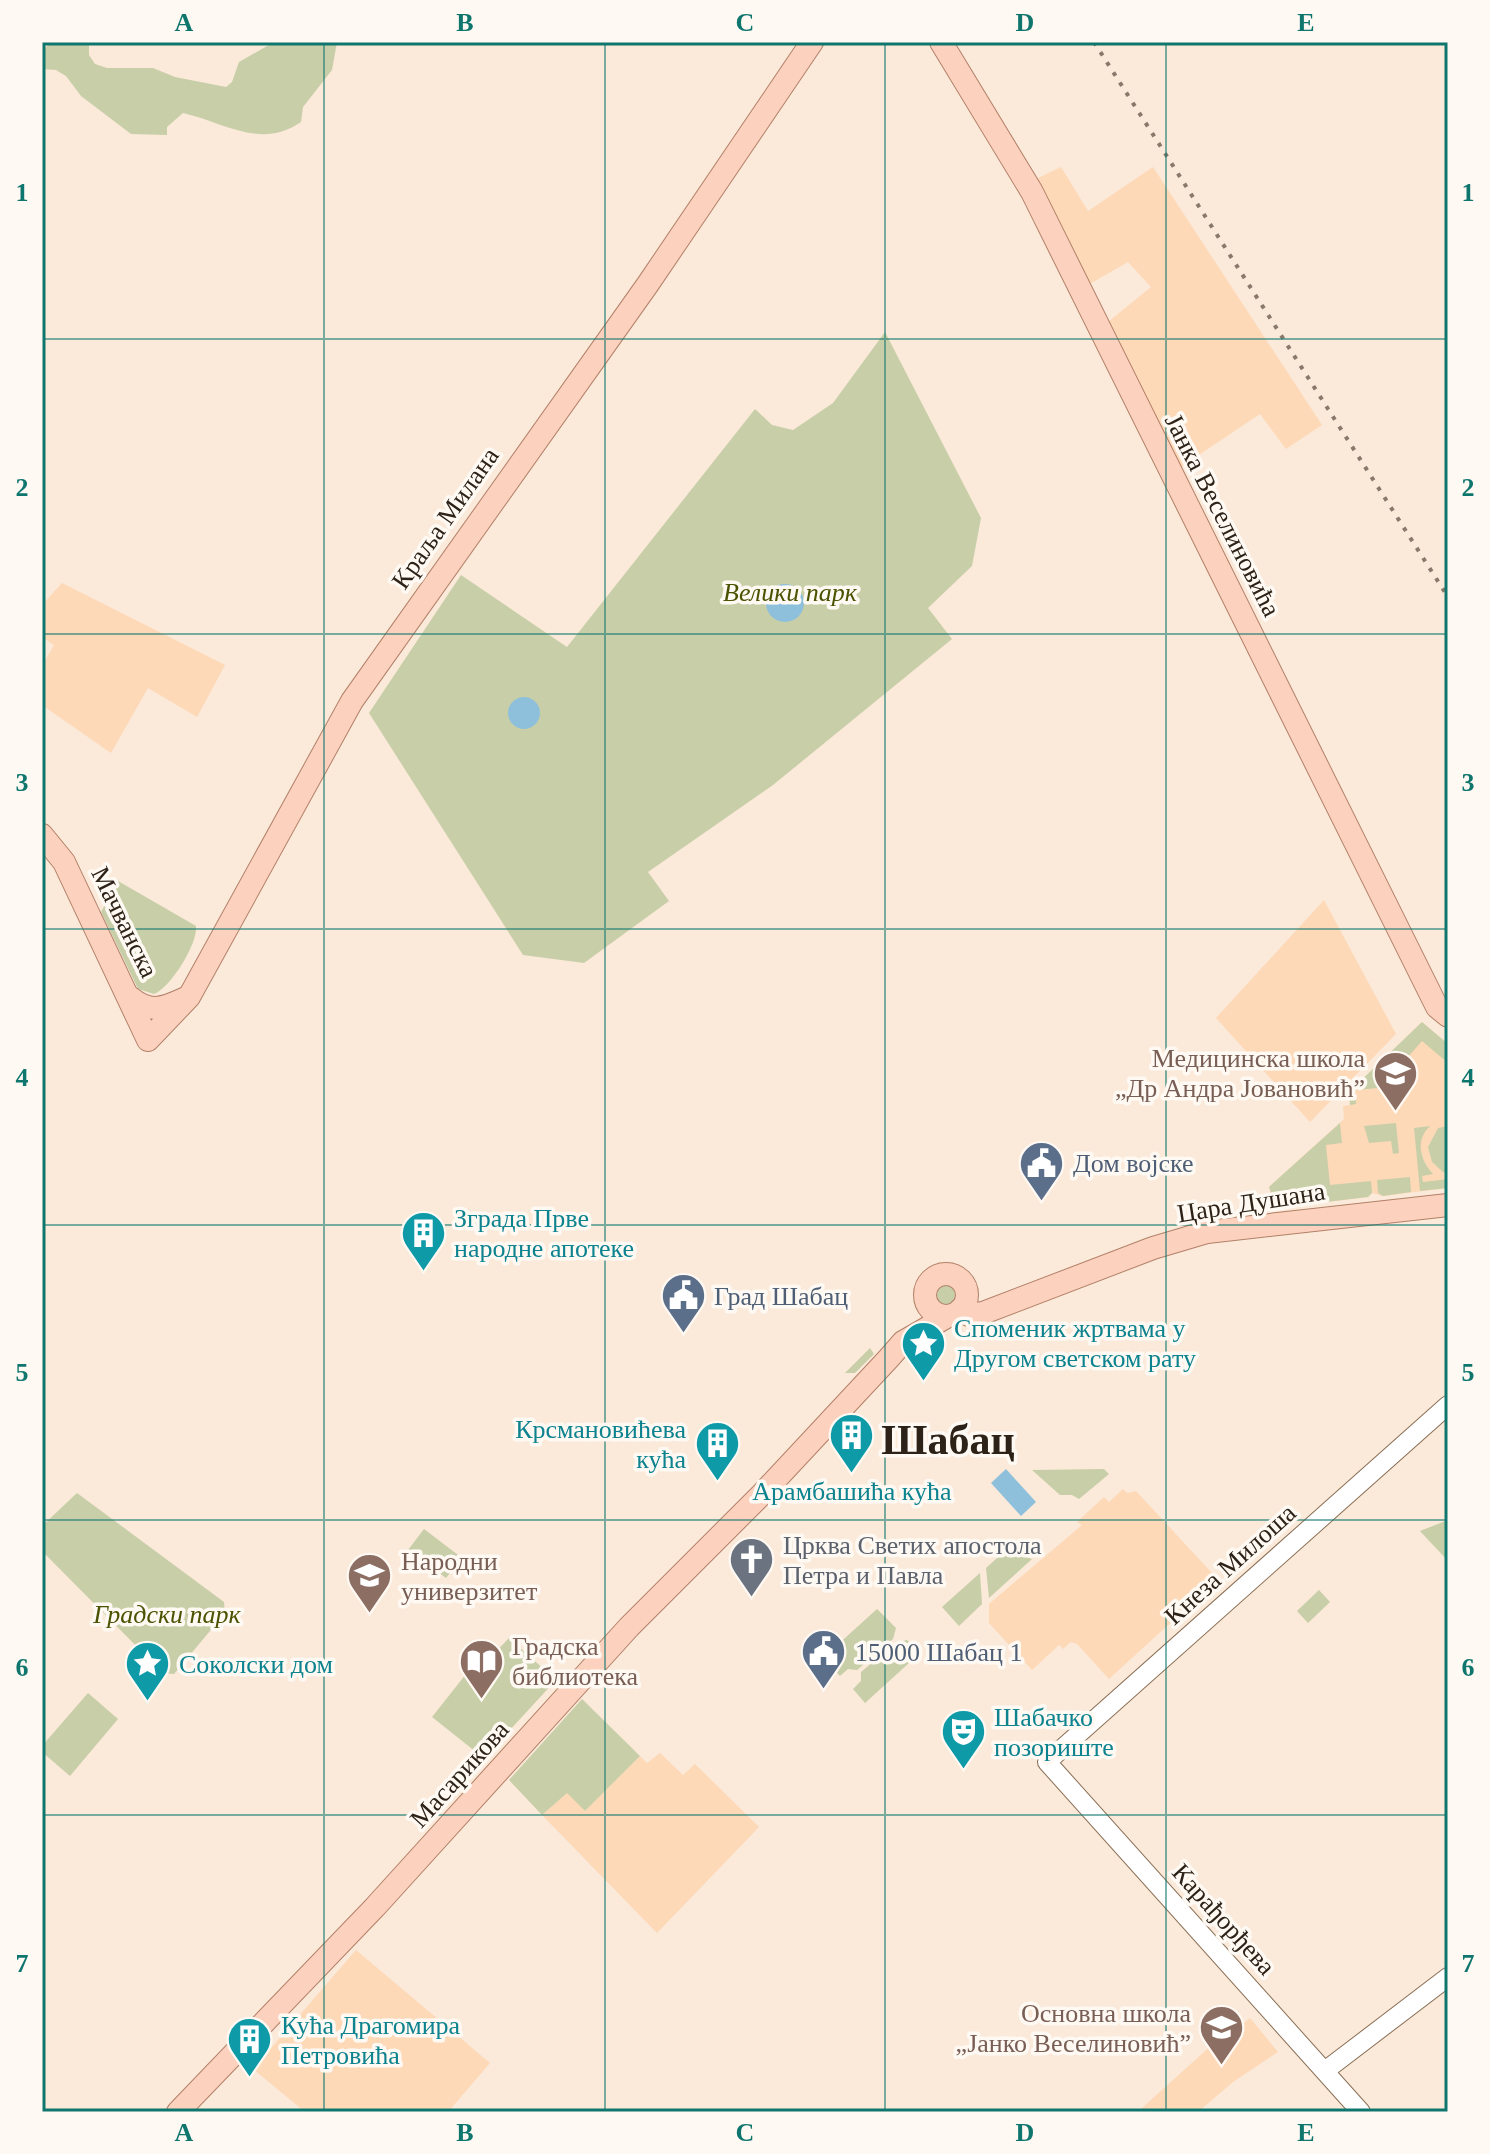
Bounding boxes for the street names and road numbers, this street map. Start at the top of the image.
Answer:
street label: Јанка Веселиновића [1159,409,1286,622]
street label: Краља Милана [386,442,505,595]
street label: Мачванска [85,862,164,983]
street label: Цара Душана [1175,1176,1327,1228]
street label: Кнеза Милоша [1159,1498,1302,1631]
street label: Масарикова [404,1715,515,1833]
street label: Карађорђева [1166,1858,1281,1981]

